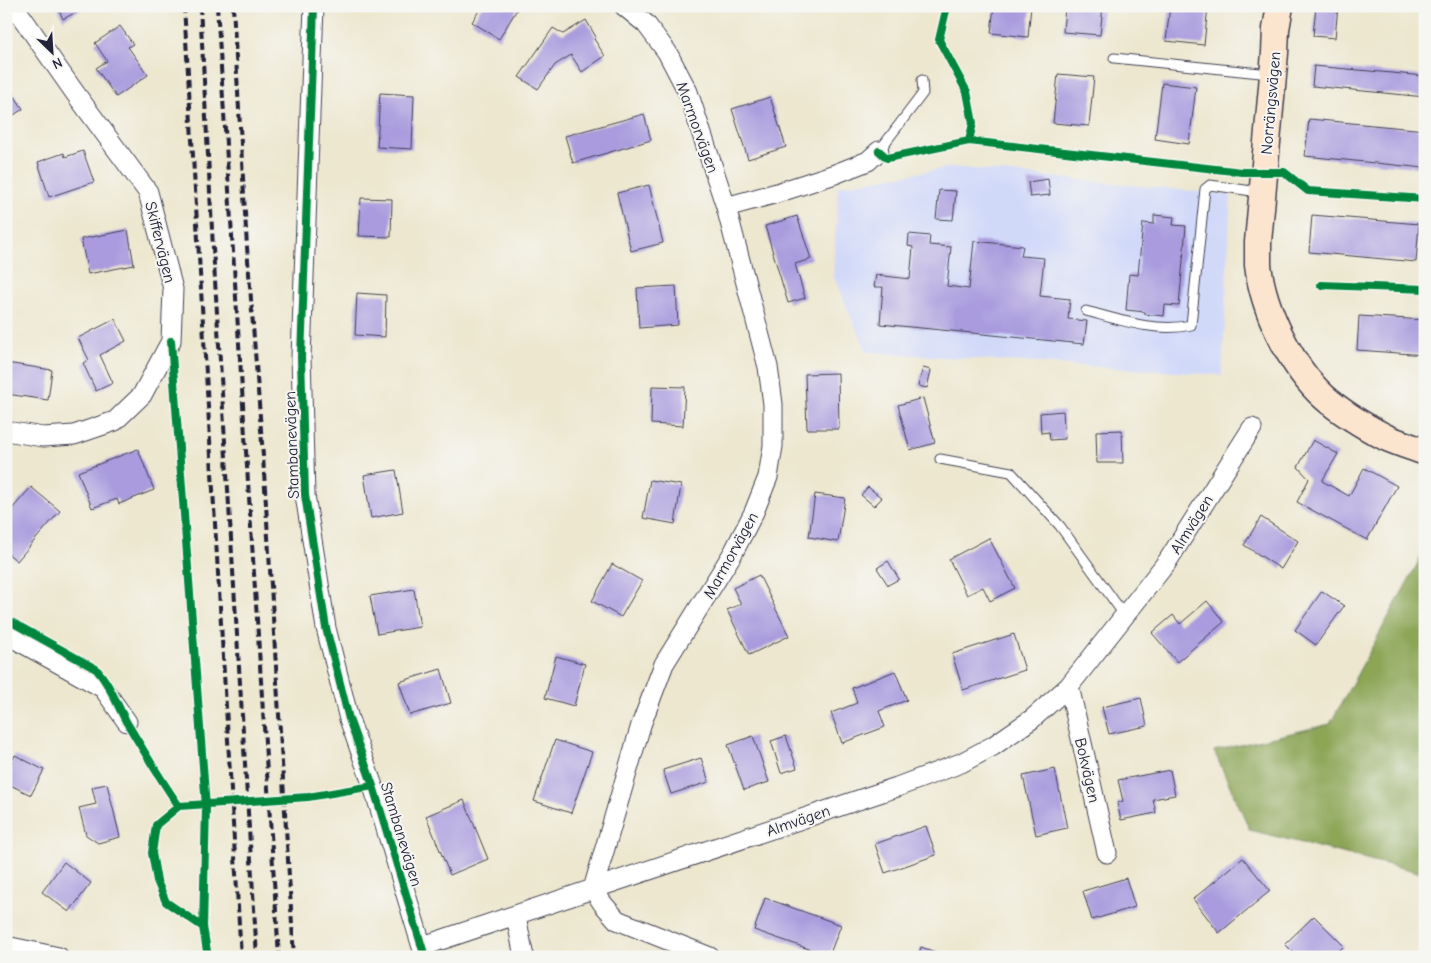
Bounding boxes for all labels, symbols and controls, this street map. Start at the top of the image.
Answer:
north arrow [28,28,78,78]
street label: Norrängsvägen [1258,51,1284,155]
text: N [50,54,65,73]
street label: Marmorvägen [672,79,722,176]
street label: Skiffervägen [141,200,179,285]
street label: Stambanevägen [281,391,303,499]
street label: Almvägen [1167,492,1217,557]
street label: Marmorvägen [700,509,762,602]
street label: Bokvägen [1071,736,1103,804]
street label: Stambanevägen [377,780,425,889]
street label: Almvägen [764,802,832,840]

